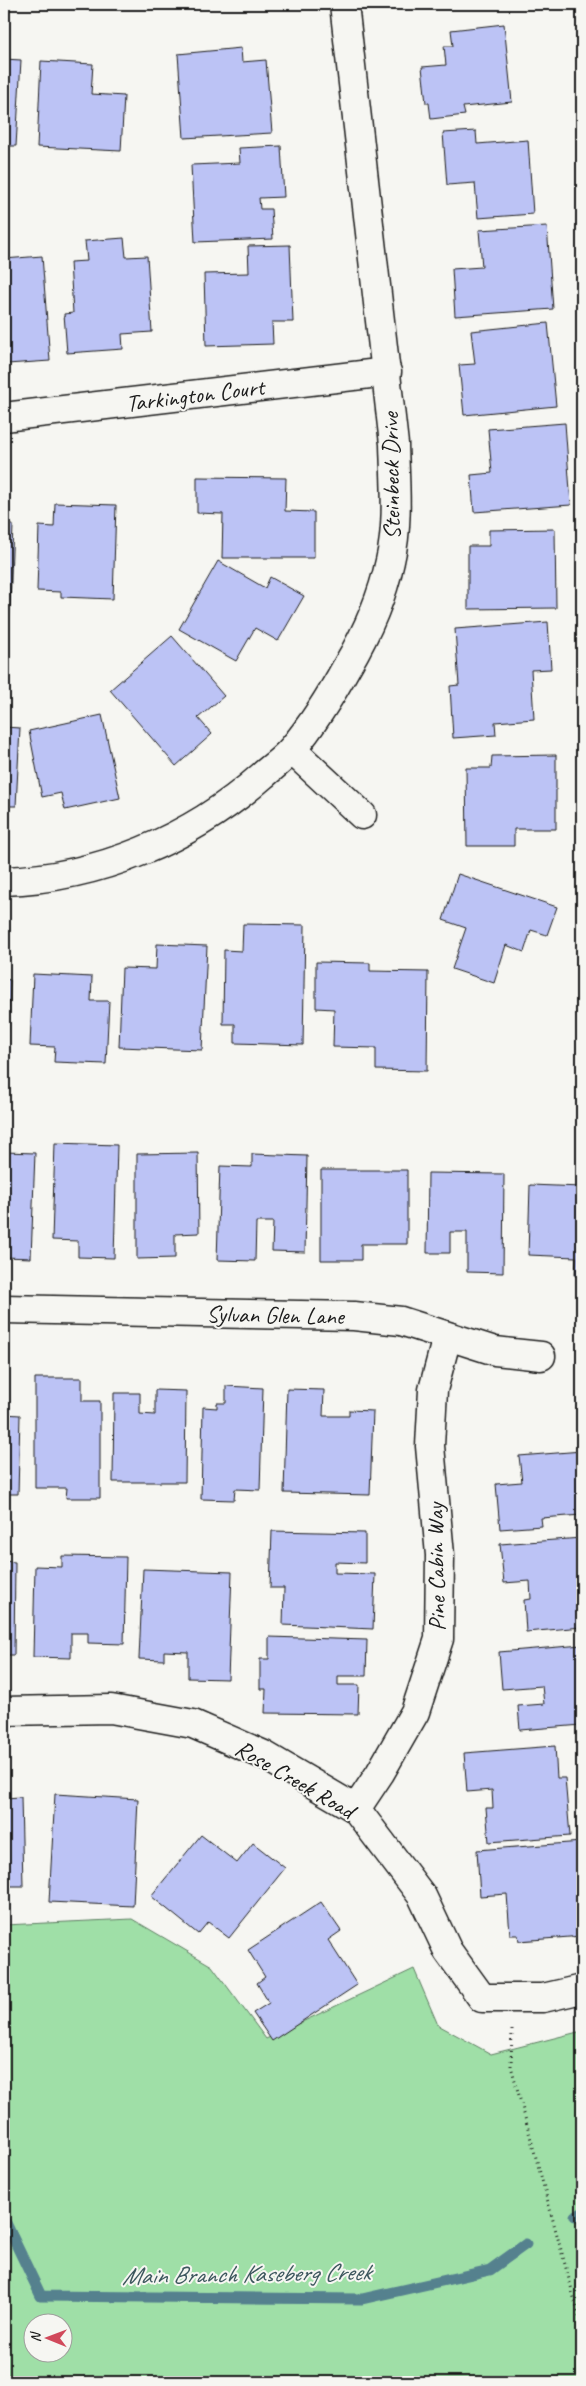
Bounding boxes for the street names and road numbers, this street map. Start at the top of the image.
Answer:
street label: Tarkington Court [124,371,268,418]
street label: Steinbeck Drive [375,410,407,540]
street label: Sylvan Glen Lane [206,1299,346,1331]
street label: Pine Cabin Way [420,1501,452,1631]
street label: Rose Creek Road [230,1733,363,1827]

